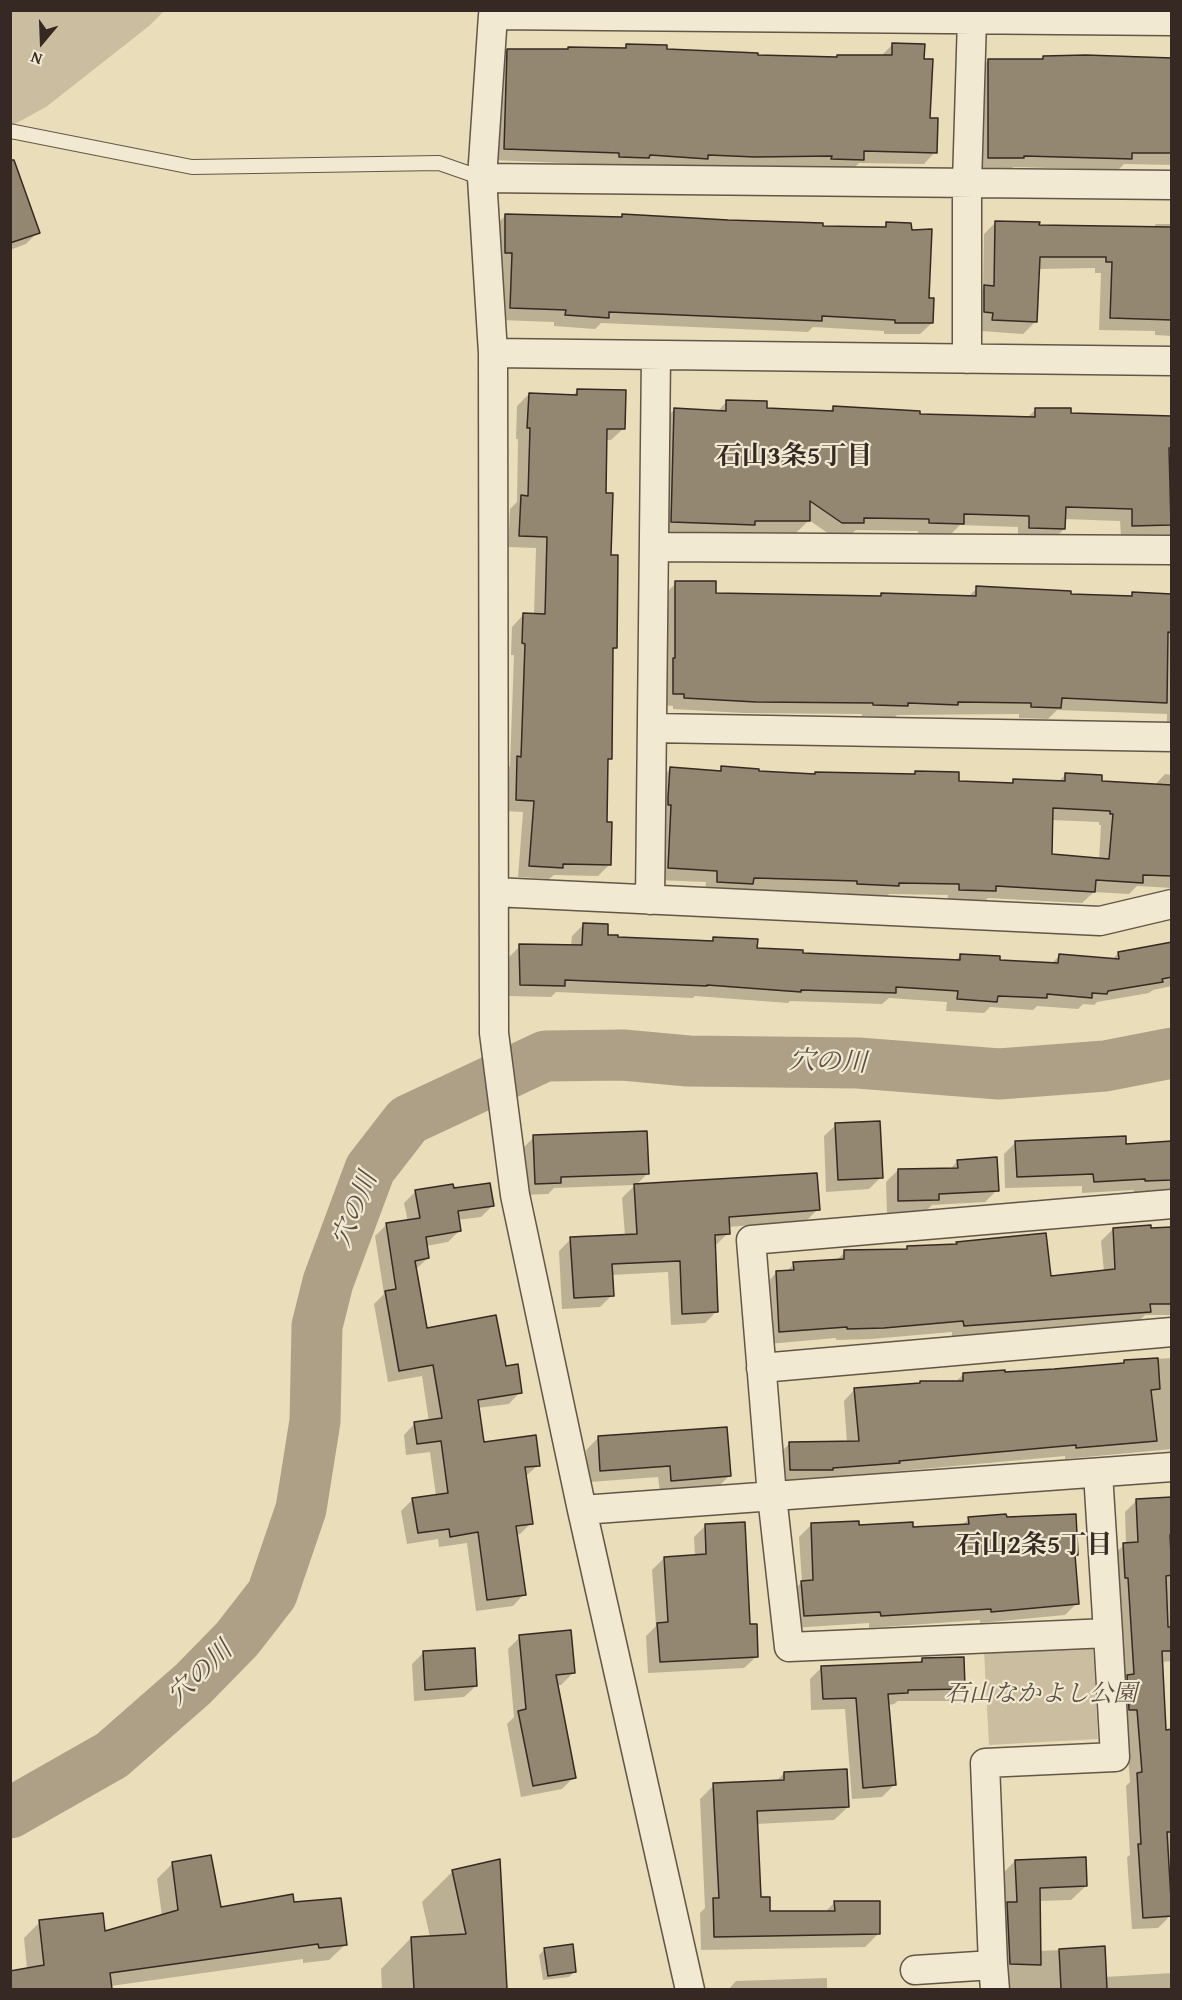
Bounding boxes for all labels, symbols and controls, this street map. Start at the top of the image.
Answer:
north arrow [12,12,72,72]
text: N [27,46,45,72]
district label: 石山3条5丁目 [716,441,872,473]
water label: 穴の川 [788,1046,868,1080]
water label: 穴の川 [327,1168,385,1252]
district label: 石山2条5丁目 [956,1530,1112,1562]
water label: 穴の川 [162,1636,240,1712]
park label: 石山なかよし公園 [945,1681,1137,1709]

